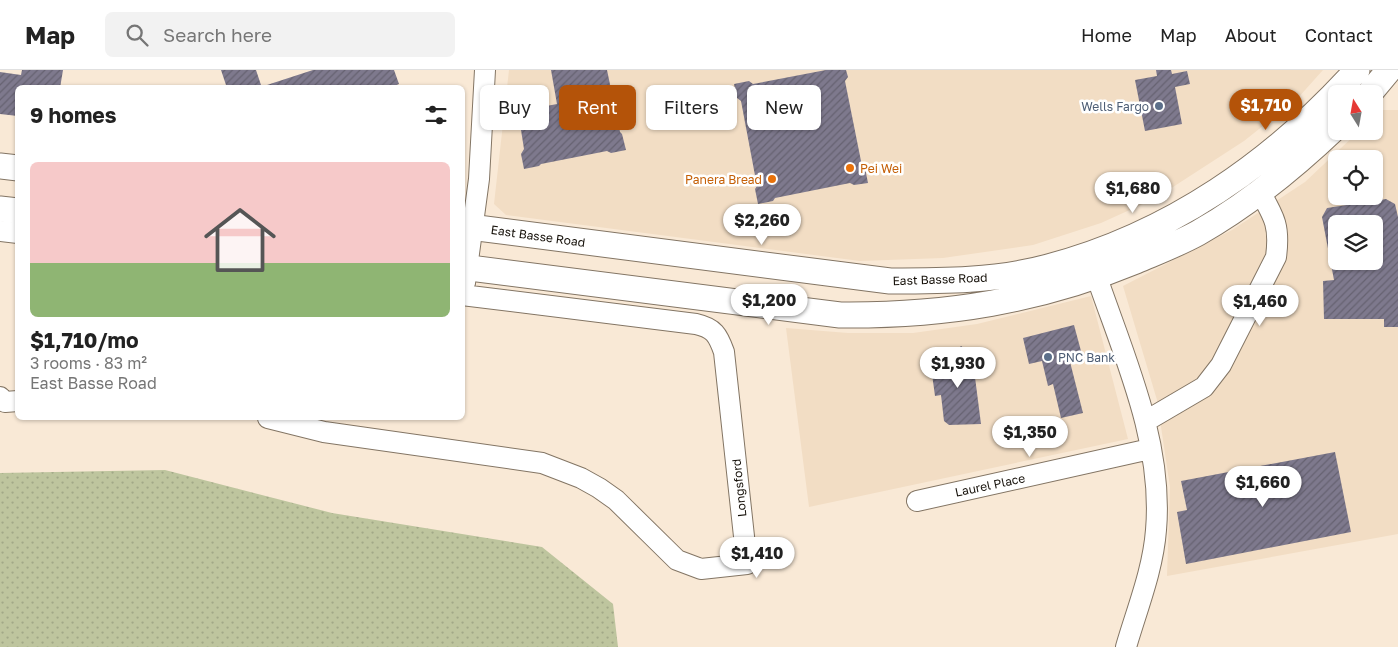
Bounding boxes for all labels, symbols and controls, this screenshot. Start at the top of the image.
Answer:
search box [105,12,455,57]
text: Map [25,20,75,49]
icon: search [123,21,151,49]
text: Search here [163,23,272,46]
text: Home [1081,24,1132,46]
text: Map [1160,24,1197,46]
text: About [1225,24,1277,46]
text: Contact [1305,24,1373,46]
chip: Buy [480,85,549,130]
chip: Rent [559,85,636,130]
chip: Filters [646,85,737,130]
chip: New [747,85,821,130]
north arrow [1328,85,1382,140]
map controls [1328,85,1383,270]
pin: $1,710 [1225,88,1307,131]
text: $1,710 [1240,95,1292,115]
place label: Wells Fargo [1081,99,1149,114]
marker: Wells Fargo [1153,100,1165,112]
icon: filters [422,101,450,129]
text: 9 homes [30,102,116,128]
button: locate [1328,150,1383,205]
place label: Pei Wei [860,161,902,176]
marker: Pei Wei [844,162,856,174]
place label: Panera Bread [685,172,762,187]
pin: $1,680 [1092,172,1174,214]
marker: Panera Bread [766,173,778,185]
text: $1,680 [1106,178,1160,198]
icon: home [195,195,285,285]
pin: $2,260 [721,204,803,246]
text: $2,260 [734,210,790,230]
button: layers [1328,215,1383,270]
street label: East Basse Road [490,222,586,250]
street label: East Basse Road [892,270,988,288]
pin: $1,200 [728,284,810,326]
pin: $1,460 [1219,284,1301,327]
text: $1,200 [742,290,796,310]
text: $1,460 [1233,291,1287,311]
text: $1,710/mo [30,327,139,353]
pin: $1,930 [917,346,999,389]
place label: PNC Bank [1058,350,1115,365]
marker: PNC Bank [1042,351,1054,363]
text: 3 rooms · 83 m² [30,353,147,373]
text: $1,930 [931,353,985,373]
text: East Basse Road [30,373,157,393]
pin: $1,350 [989,416,1071,458]
text: $1,350 [1003,422,1057,442]
street label: Longsford [728,458,750,518]
pin: $1,660 [1222,466,1304,508]
street label: Laurel Place [954,470,1026,500]
text: $1,660 [1236,472,1290,492]
pin: $1,410 [716,536,798,579]
text: $1,410 [731,543,783,563]

